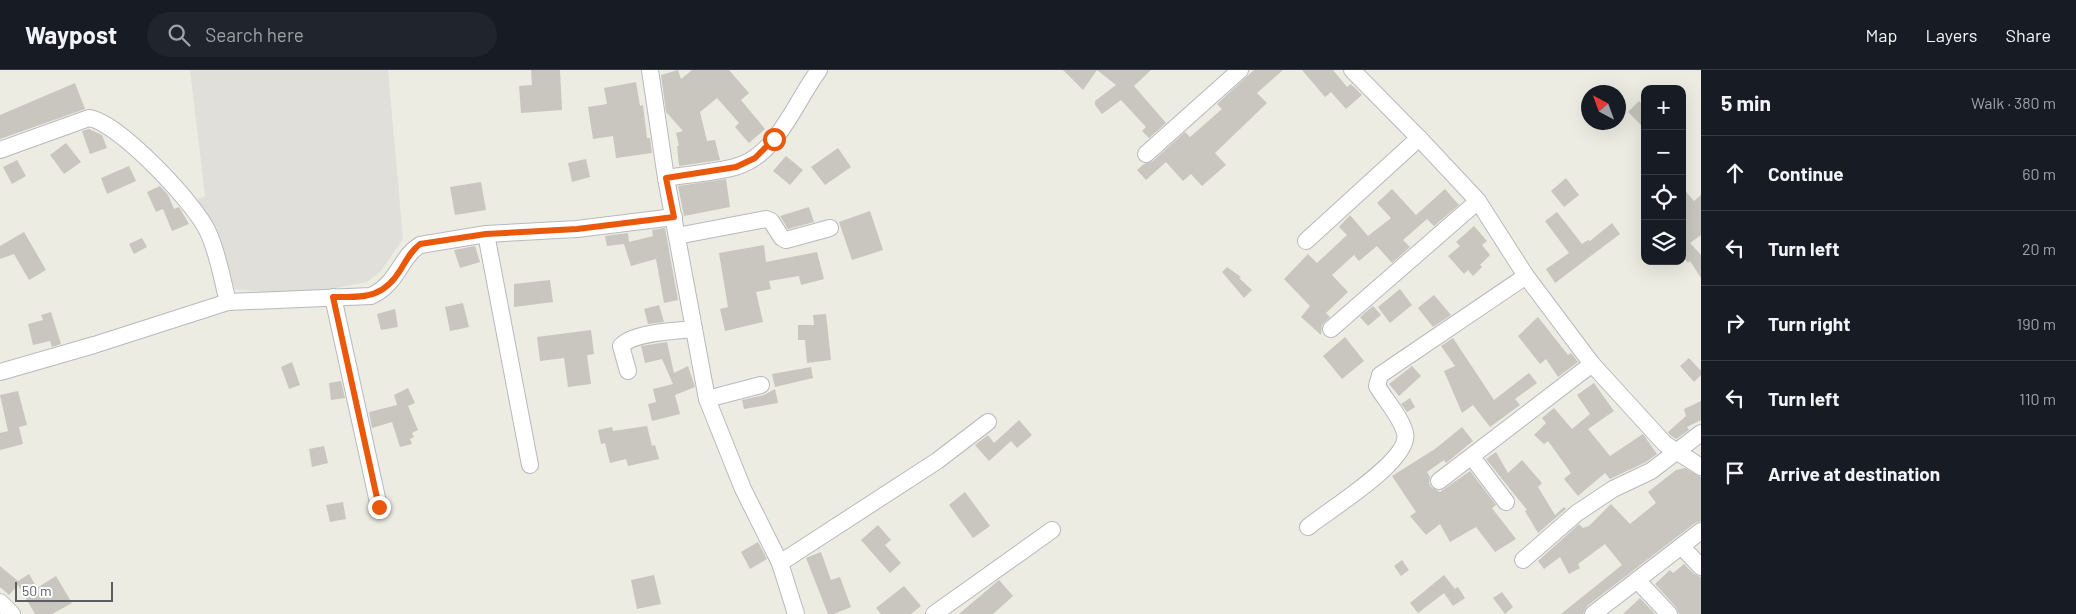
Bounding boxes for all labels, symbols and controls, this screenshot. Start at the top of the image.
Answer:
search box [147,12,497,57]
text: Waypost [25,20,117,49]
icon: search [165,21,193,49]
text: Search here [205,23,304,46]
text: Map [1865,24,1897,46]
text: Layers [1925,24,1978,46]
text: Share [2006,24,2051,46]
north arrow [1581,85,1626,130]
map controls [1641,85,1686,265]
button: + [1641,85,1686,130]
text: 5 min [1721,90,1771,115]
text: Walk · 380 m [1971,93,2056,112]
route start [763,128,786,151]
button: − [1641,130,1686,175]
icon: ahead [1721,159,1749,187]
text: Continue [1768,162,1844,185]
text: 60 m [2022,164,2056,183]
button: locate [1641,175,1686,220]
button: layers [1641,220,1686,265]
icon: left [1721,234,1749,262]
text: Turn left [1768,237,1839,260]
text: 20 m [2022,239,2056,258]
icon: right [1721,309,1749,337]
text: Turn right [1768,312,1850,335]
text: 190 m [2017,314,2056,333]
icon: left [1721,384,1749,412]
text: Turn left [1768,387,1839,410]
text: 110 m [2019,389,2056,408]
icon: arrive [1721,459,1749,487]
text: Arrive at destination [1768,462,1940,485]
route end [368,496,391,519]
scale bar [15,579,112,602]
text: 50 m [22,582,51,599]

